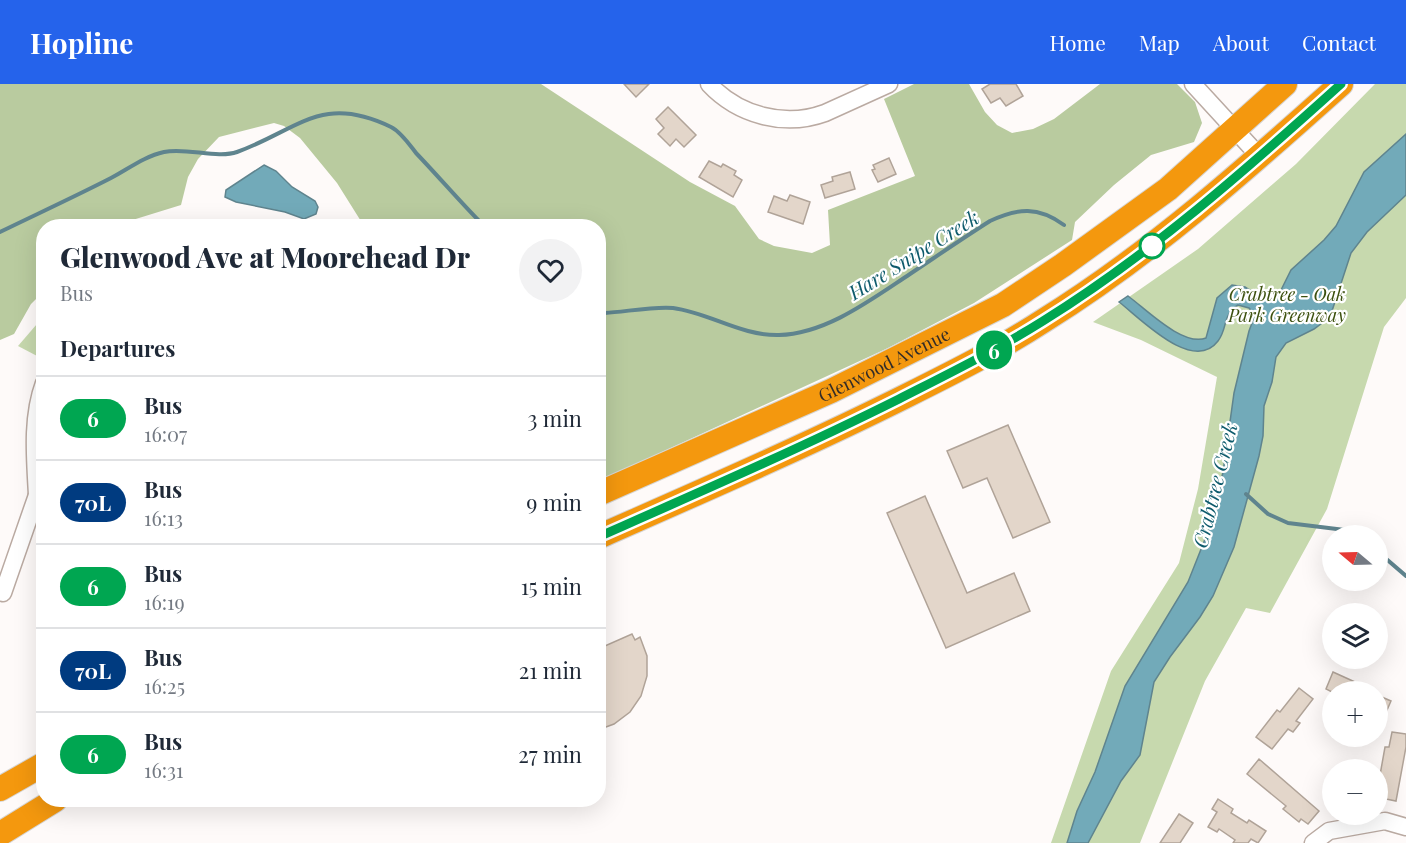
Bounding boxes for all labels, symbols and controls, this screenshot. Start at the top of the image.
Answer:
text: Hopline [30,24,133,61]
text: Home [1050,28,1106,56]
text: Map [1139,28,1180,56]
text: About [1213,28,1269,56]
text: Contact [1302,28,1376,56]
water label: Hare Snipe Creek [842,203,983,306]
unlabelled marker [1139,233,1165,259]
text: Glenwood Ave at Moorehead Dr [60,238,470,275]
button: heart [519,239,582,302]
text: Bus [60,279,93,306]
park label: Crabtree - Oak Park Greenway [1227,282,1346,327]
street label: Glenwood Avenue [814,321,954,407]
line badge: 6 [974,330,1014,370]
text: Departures [60,333,175,363]
text: 6 [988,336,1000,364]
text: Bus [144,390,182,420]
text: 3 min [527,403,582,433]
text: 6 [87,404,99,432]
text: 16:07 [144,420,187,447]
water label: Crabtree Creek [1185,420,1243,550]
text: Bus [144,474,182,504]
text: 9 min [526,487,582,517]
text: 70L [75,488,111,516]
text: 16:13 [144,504,183,531]
north arrow [1322,525,1388,591]
map controls [1322,525,1388,825]
text: Bus [144,558,182,588]
text: 15 min [521,571,582,601]
text: 6 [87,572,99,600]
text: 16:19 [144,588,185,615]
button: layers [1322,603,1388,669]
text: Bus [144,642,182,672]
text: 21 min [519,655,582,685]
text: 70L [75,656,111,684]
text: 16:25 [144,672,185,699]
button: + [1322,681,1388,747]
text: Bus [144,726,182,756]
text: 27 min [518,739,582,769]
text: 6 [87,740,99,768]
text: 16:31 [144,756,183,783]
button: − [1322,759,1388,825]

